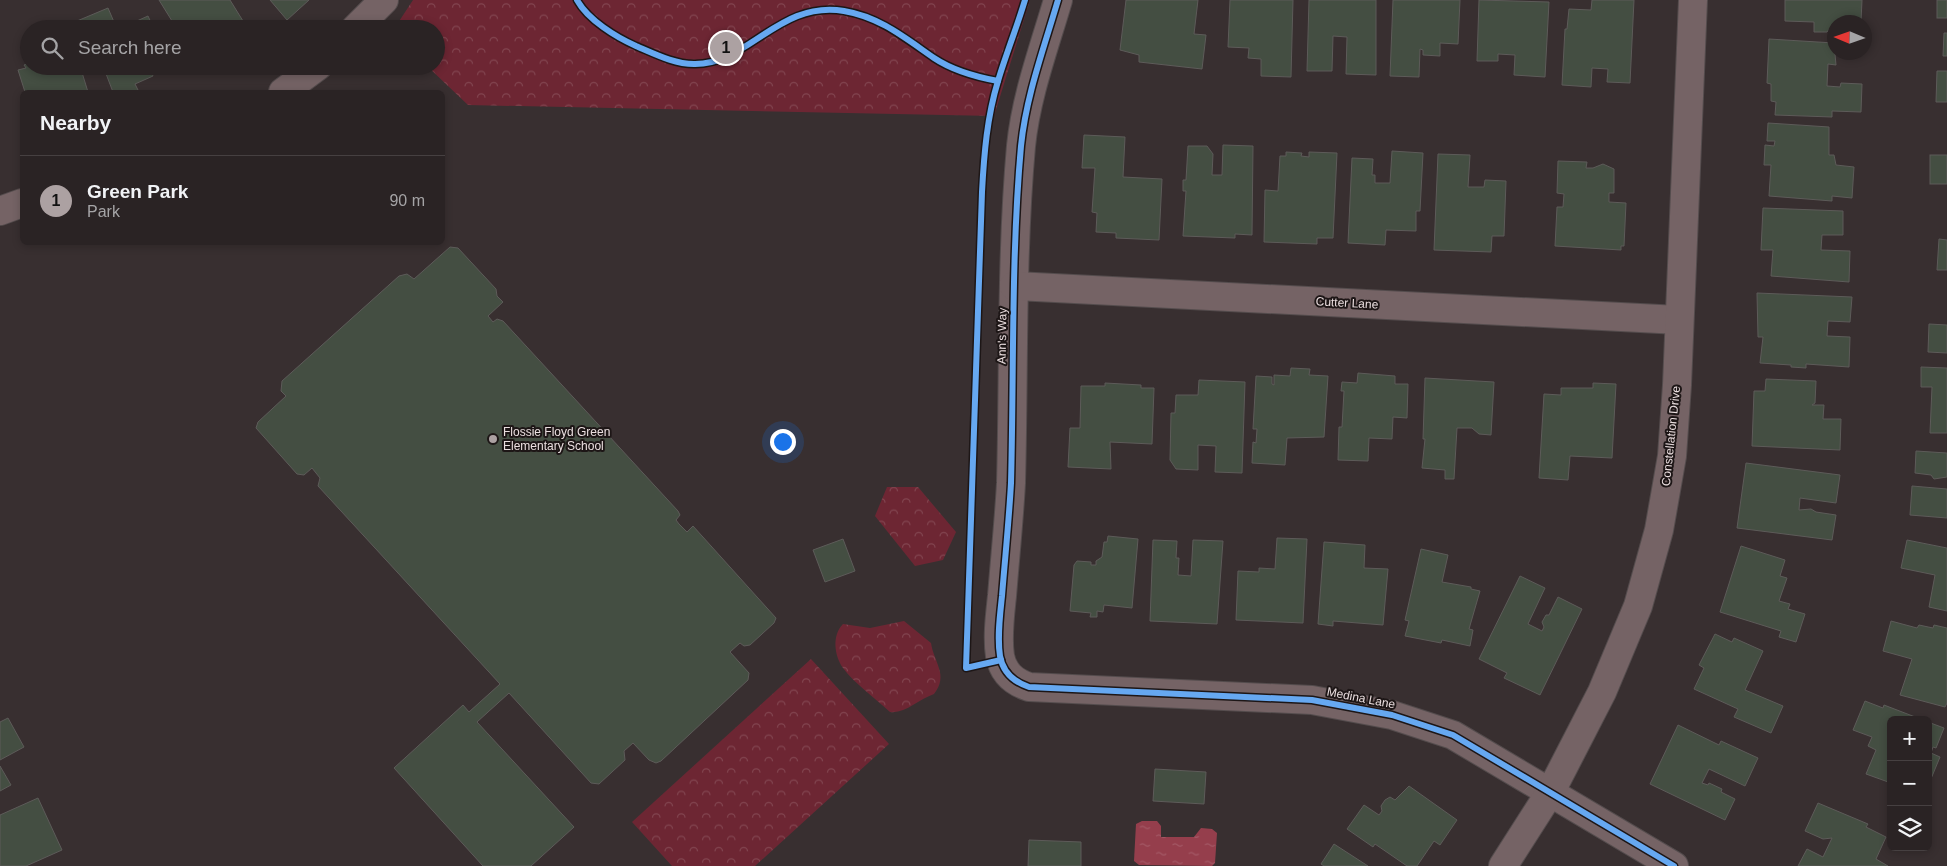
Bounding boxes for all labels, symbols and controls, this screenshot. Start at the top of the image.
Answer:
north arrow [1827,15,1872,60]
search box [20,20,445,75]
pin: 1 [710,29,742,67]
icon: search [38,34,66,62]
text: Search here [78,37,182,58]
text: Nearby [40,111,111,134]
text: Green Park [87,181,188,202]
text: 1 [52,192,60,209]
text: 90 m [389,192,425,209]
text: Park [87,203,120,220]
street label: Cutter Lane [1315,294,1379,312]
street label: Ann's Way [995,308,1009,364]
street label: Constellation Drive [1659,385,1683,487]
place label: Flossie Floyd Green Elementary School [503,425,610,453]
your location [770,429,796,455]
marker: Flossie Floyd Green Elementary School [487,433,499,445]
street label: Medina Lane [1326,685,1397,712]
map controls [1887,716,1932,851]
button: + [1887,716,1932,761]
button: − [1887,761,1932,806]
button: layers [1887,806,1932,851]

